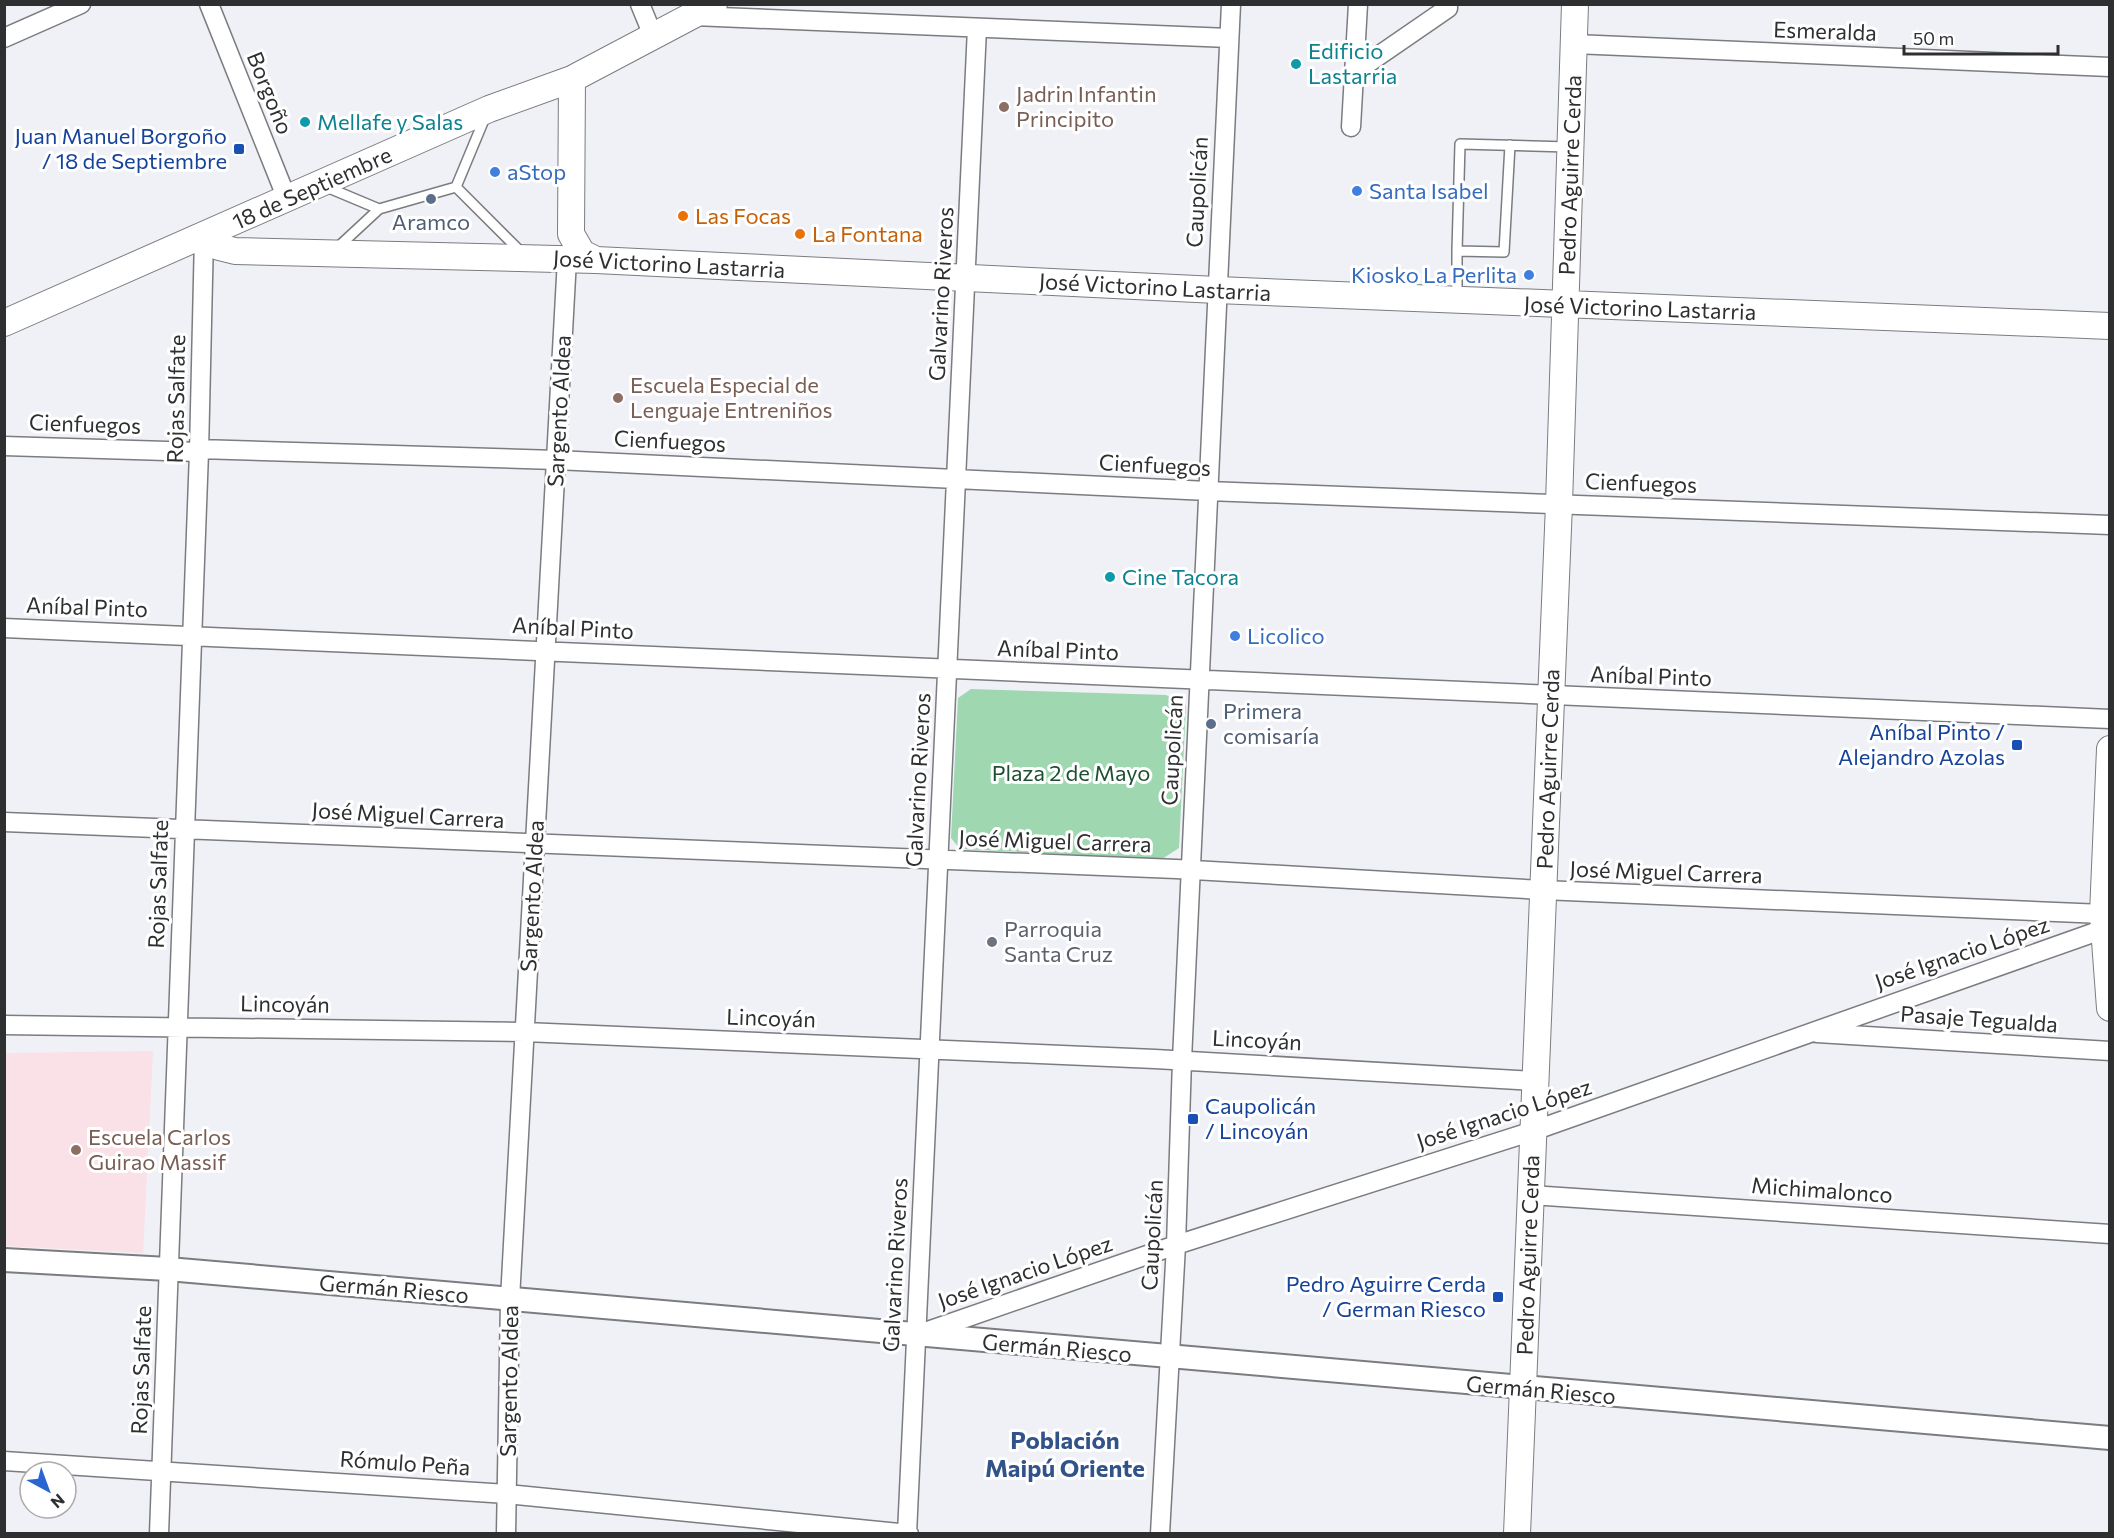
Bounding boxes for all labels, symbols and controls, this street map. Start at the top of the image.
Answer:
street label: Esmeralda [1773,15,1877,46]
scale bar [1904,18,2058,56]
text: 50 m [1913,27,1954,49]
place label: Edificio Lastarria [1308,37,1397,89]
street label: Borgoño [242,48,299,138]
marker: Edificio Lastarria [1289,57,1303,71]
street label: Pedro Aguirre Cerda [1553,74,1586,276]
place label: Jadrin Infantin Principito [1016,80,1157,132]
marker: Jadrin Infantin Principito [997,100,1011,114]
place label: Mellafe y Salas [317,108,463,135]
marker: Mellafe y Salas [298,115,312,129]
place label: Juan Manuel Borgoño / 18 de Septiembre [15,122,227,174]
street label: Caupolicán [1180,136,1213,248]
street label: 18 de Septiembre [228,140,396,235]
marker: Juan Manuel Borgoño / 18 de Septiembre [232,142,246,156]
place label: aStop [507,158,566,185]
marker: aStop [488,165,502,179]
place label: Santa Isabel [1369,177,1489,204]
marker: Santa Isabel [1350,184,1364,198]
marker: Aramco [424,192,438,206]
place label: Las Focas [695,202,791,229]
street label: Galvarino Riveros [922,206,959,382]
place label: Aramco [392,208,470,235]
marker: Las Focas [676,209,690,223]
place label: La Fontana [812,220,923,247]
marker: La Fontana [793,227,807,241]
street label: José Victorino Lastarria [552,244,786,283]
place label: Kiosko La Perlita [1351,261,1517,288]
street label: José Victorino Lastarria [1038,267,1272,306]
marker: Kiosko La Perlita [1522,268,1536,282]
street label: José Victorino Lastarria [1523,290,1757,325]
street label: Rojas Salfate [161,334,190,464]
street label: Sargento Aldea [541,334,576,488]
place label: Escuela Especial de Lenguaje Entreniños [630,371,832,423]
marker: Escuela Especial de Lenguaje Entreniños [611,391,625,405]
street label: Cienfuegos [29,408,142,439]
street label: Cienfuegos [613,424,727,457]
street label: Cienfuegos [1098,448,1212,481]
street label: Cienfuegos [1585,467,1698,498]
place label: Cine Tacora [1122,563,1239,590]
marker: Cine Tacora [1103,570,1117,584]
street label: Aníbal Pinto [26,591,148,622]
street label: Aníbal Pinto [511,611,635,644]
place label: Licolico [1247,622,1325,649]
marker: Licolico [1228,629,1242,643]
street label: Aníbal Pinto [997,634,1119,665]
street label: Aníbal Pinto [1590,660,1712,691]
street label: Pedro Aguirre Cerda [1531,668,1564,870]
street label: Galvarino Riveros [899,692,936,868]
street label: Caupolicán [1155,694,1188,806]
place label: Primera comisaría [1223,697,1319,749]
marker: Primera comisaría [1204,717,1218,731]
place label: Aníbal Pinto / Alejandro Azolas [1838,718,2005,770]
marker: Aníbal Pinto / Alejandro Azolas [2010,738,2024,752]
park label: Plaza 2 de Mayo [992,759,1150,786]
street label: José Miguel Carrera [311,796,505,833]
street label: Rojas Salfate [142,819,173,949]
street label: Sargento Aldea [514,819,549,973]
street label: José Miguel Carrera [958,824,1152,857]
street label: José Miguel Carrera [1569,855,1763,888]
street label: José Ignacio López [1871,910,2053,995]
place label: Parroquia Santa Cruz [1004,915,1113,967]
marker: Parroquia Santa Cruz [985,935,999,949]
street label: Lincoyán [240,989,330,1018]
street label: Pasaje Tegualda [1899,1000,2059,1037]
street label: Lincoyán [726,1002,816,1033]
street label: Lincoyán [1212,1024,1303,1055]
street label: José Ignacio López [1413,1072,1595,1155]
place label: Caupolicán / Lincoyán [1205,1092,1316,1144]
marker: Caupolicán / Lincoyán [1186,1112,1200,1126]
place label: Escuela Carlos Guirao Massif [88,1123,231,1175]
marker: Escuela Carlos Guirao Massif [69,1143,83,1157]
street label: Pedro Aguirre Cerda [1511,1154,1544,1356]
street label: Michimalonco [1750,1171,1894,1208]
street label: Galvarino Riveros [876,1177,913,1353]
street label: Caupolicán [1135,1179,1168,1291]
street label: José Ignacio López [934,1229,1116,1314]
street label: Germán Riesco [318,1269,470,1308]
place label: Pedro Aguirre Cerda / German Riesco [1286,1270,1486,1322]
marker: Pedro Aguirre Cerda / German Riesco [1491,1290,1505,1304]
street label: Rojas Salfate [125,1305,156,1435]
street label: Sargento Aldea [494,1305,523,1457]
street label: Germán Riesco [981,1328,1133,1367]
street label: Germán Riesco [1465,1370,1617,1409]
district label: Población Maipú Oriente [985,1425,1145,1482]
street label: Rómulo Peña [339,1444,471,1481]
north arrow [18,1460,78,1520]
text: N [47,1491,69,1513]

